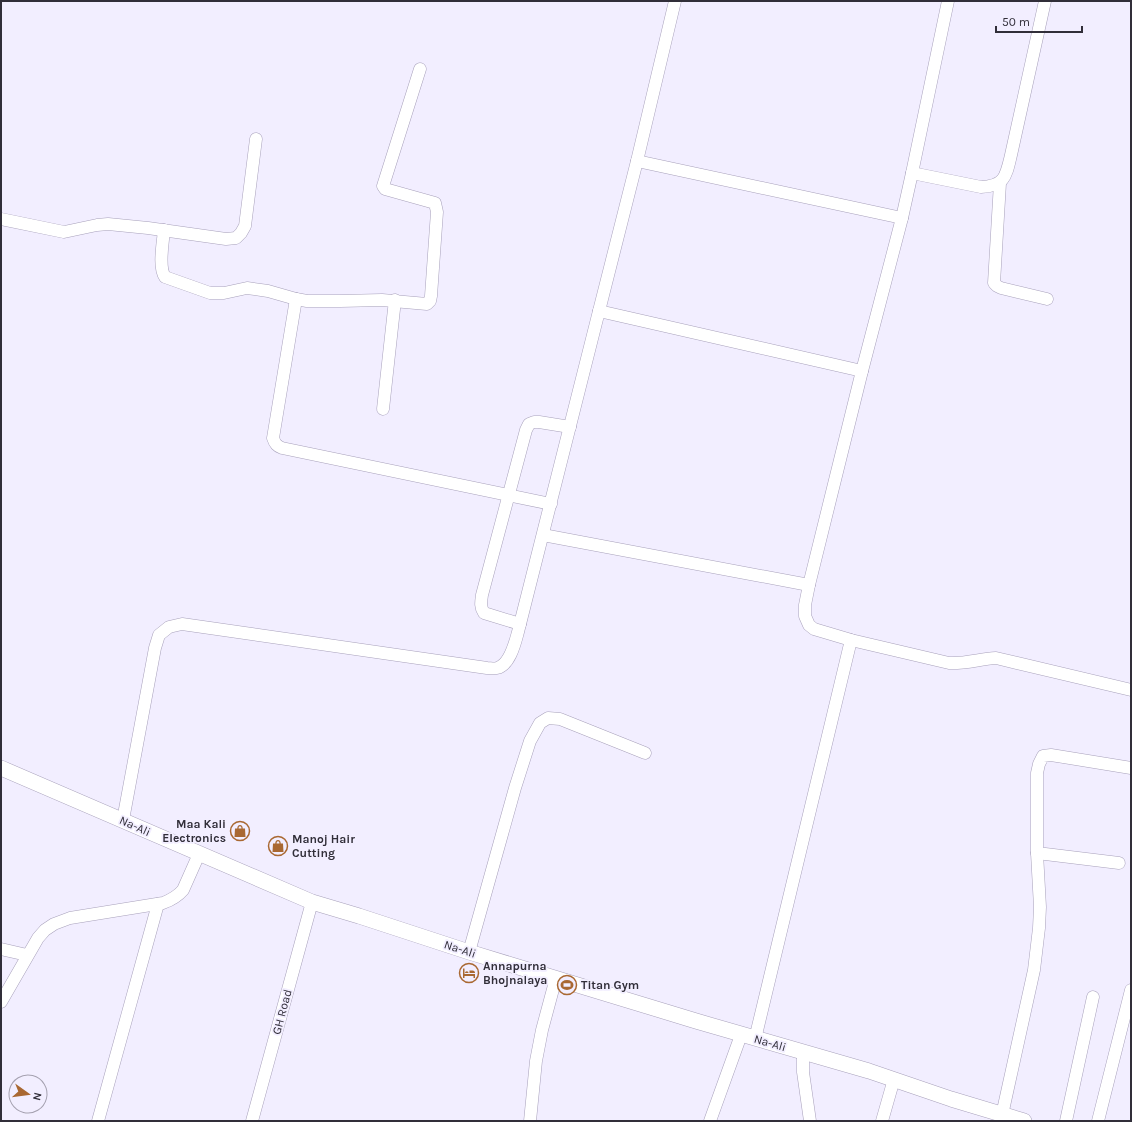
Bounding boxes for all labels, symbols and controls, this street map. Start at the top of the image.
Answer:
scale bar [996,8,1082,34]
text: 50 m [1002,15,1030,29]
street label: Na-Ali [117,813,153,839]
place label: Maa Kali Electronics [162,817,226,845]
shop icon: Maa Kali Electronics [229,820,251,842]
place label: Manoj Hair Cutting [292,832,355,860]
shop icon: Manoj Hair Cutting [267,835,289,857]
street label: Na-Ali [442,937,478,961]
place label: Annapurna Bhojnalaya [483,959,547,987]
hotel icon: Annapurna Bhojnalaya [458,962,480,984]
sports icon: Titan Gym [556,974,578,996]
place label: Titan Gym [581,978,639,992]
street label: GH Road [269,988,295,1036]
street label: Na-Ali [752,1032,788,1054]
north arrow [8,1074,48,1114]
text: N [30,1091,44,1102]

